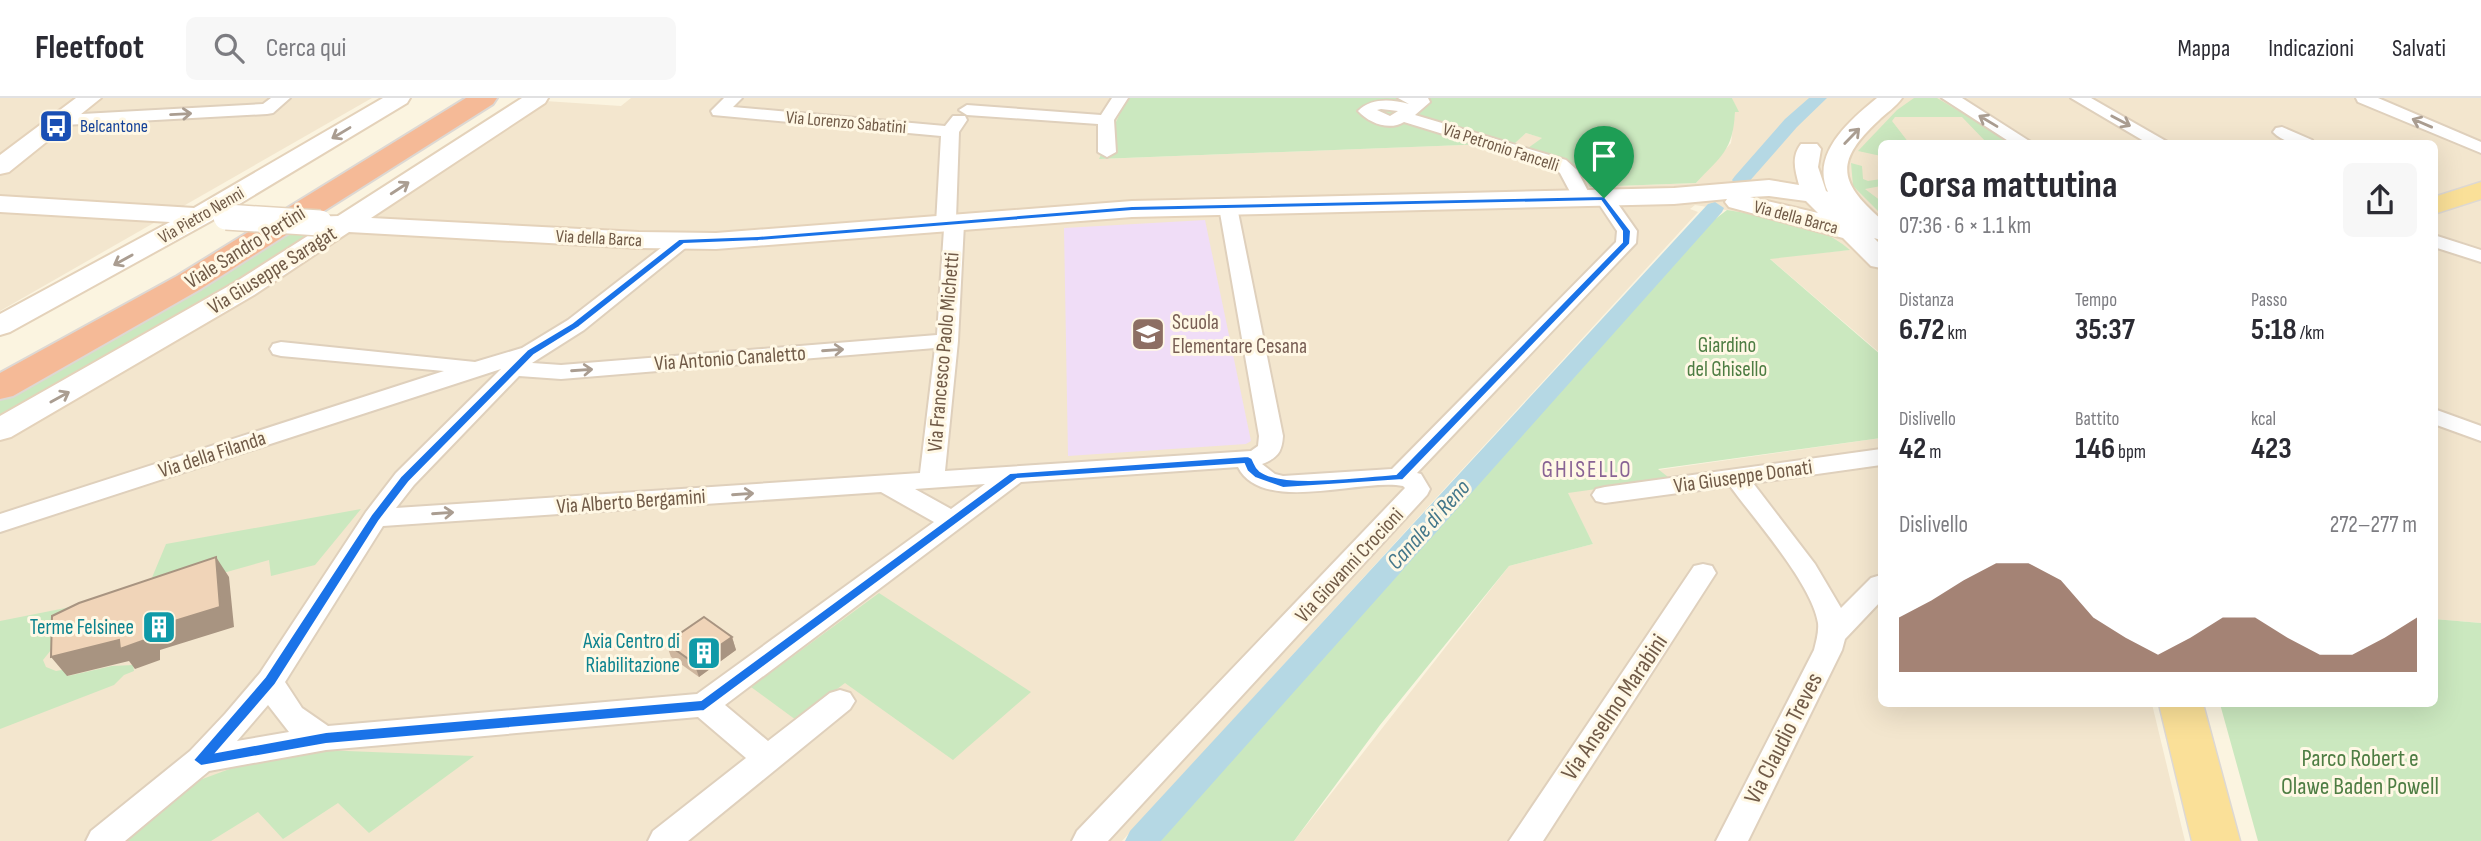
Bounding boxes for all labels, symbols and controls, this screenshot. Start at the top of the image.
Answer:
search box [186,17,676,80]
text: Fleetfoot [35,28,144,68]
icon: search [210,29,248,67]
text: Cerca qui [266,33,346,64]
text: Mappa [2178,34,2230,63]
text: Indicazioni [2268,34,2354,63]
text: Salvati [2392,34,2446,63]
bus stop icon: Belcantone [37,107,75,145]
one-way arrow [169,107,192,120]
street label: Via Lorenzo Sabatini [785,107,907,138]
one-way arrow [1979,114,1999,128]
one-way arrow [2111,114,2131,128]
place label: Belcantone [80,116,148,137]
one-way arrow [2412,116,2434,129]
street label: Via Petronio Fancelli [1440,119,1562,176]
one-way arrow [331,126,351,140]
pin [1574,126,1634,198]
one-way arrow [1844,128,1861,145]
icon: arrive [1585,137,1623,175]
text: Corsa mattutina [1899,163,2117,208]
button: share [2343,163,2417,237]
one-way arrow [389,181,409,195]
street label: Via Pietro Nenni [155,183,248,248]
street label: Via della Barca [1751,196,1840,239]
street label: Viale Sandro Pertini [181,201,310,294]
text: 07:36 · 6 × 1.1 km [1899,212,2031,240]
street label: Via Giuseppe Saragat [203,221,341,320]
street label: Via della Barca [555,226,643,251]
street label: Via Francesco Paolo Michetti [922,251,965,453]
one-way arrow [113,254,134,267]
text: Distanza [1899,289,1954,312]
text: Tempo [2075,289,2117,312]
text: Passo [2251,289,2287,312]
place label: Scuola Elementare Cesana [1172,310,1307,359]
text: 6.72 [1899,312,1945,348]
text: 35:37 [2075,312,2135,348]
text: 5:18 [2251,312,2297,348]
school or university icon: Scuola Elementare Cesana [1129,315,1167,353]
text: km [1945,322,1967,345]
text: /km [2297,322,2325,345]
park label: Giardino del Ghisello [1687,333,1767,382]
street label: Via Antonio Canaletto [653,341,807,376]
one-way arrow [821,343,844,356]
one-way arrow [570,363,593,376]
one-way arrow [49,389,69,403]
text: Dislivello [1899,408,1956,431]
text: Battito [2075,408,2119,431]
text: kcal [2251,408,2276,431]
street label: Via della Filanda [155,425,269,484]
text: 42 [1899,431,1926,467]
text: 146 [2075,431,2115,467]
text: 423 [2251,431,2292,467]
text: m [1926,441,1941,464]
text: bpm [2115,441,2146,464]
street label: Via Giuseppe Donati [1672,454,1814,499]
district label: GHISELLO [1541,456,1633,484]
water label: Canale di Reno [1381,474,1477,575]
street label: Via Alberto Bergamini [556,484,706,519]
one-way arrow [732,487,755,500]
street label: Via Giovanni Crocioni [1290,503,1409,628]
one-way arrow [431,507,454,520]
text: Dislivello [1899,511,1968,539]
text: 272–277 m [2330,511,2417,539]
building icon: Terme Felsinee [140,608,178,646]
place label: Terme Felsinee [30,615,134,640]
place label: Axia Centro di Riabilitazione [582,629,680,678]
street label: Via Anselmo Marabini [1555,629,1674,786]
building icon: Axia Centro di Riabilitazione [685,634,723,672]
street label: Via Claudio Treves [1738,668,1829,809]
park label: Parco Robert e Olawe Baden Powell [2281,744,2439,801]

